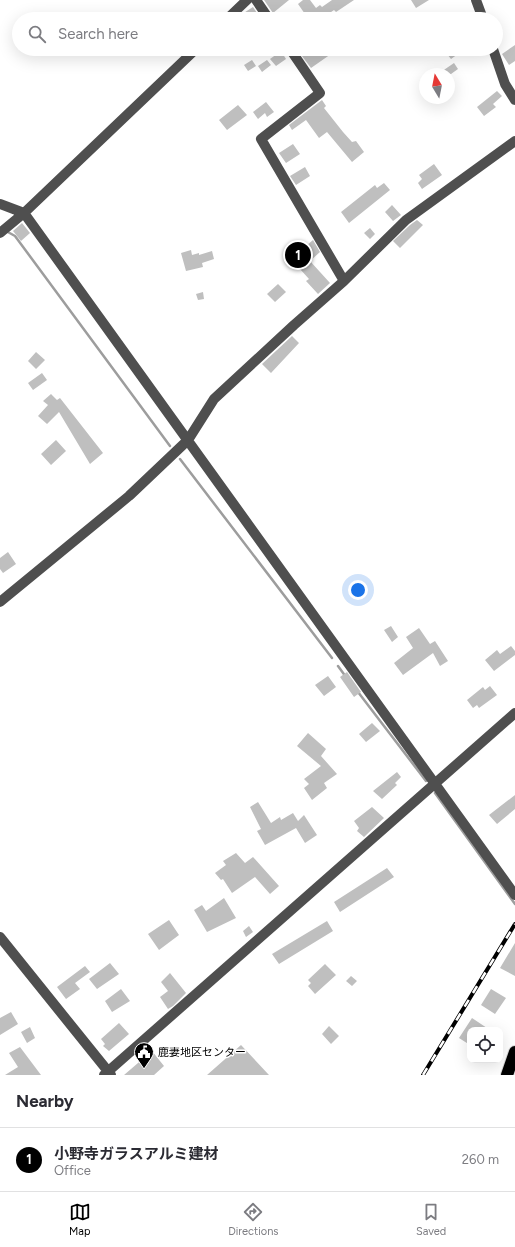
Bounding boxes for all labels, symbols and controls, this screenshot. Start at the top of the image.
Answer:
search box [12,12,503,56]
icon: search [26,23,48,45]
text: Search here [58,25,138,43]
north arrow [419,68,455,104]
pin: 1 [285,240,311,270]
your location [348,580,368,600]
map controls [467,1027,503,1063]
button: locate [467,1027,503,1063]
public building icon: 鹿妻地区センター [133,1041,155,1069]
place label: 鹿妻地区センター [158,1046,246,1059]
text: Nearby [16,1091,74,1111]
text: 小野寺ガラスアルミ建材 [54,1145,219,1163]
text: 1 [26,1152,32,1167]
text: 260 m [462,1152,499,1167]
text: Office [54,1163,91,1178]
tab: Map [69,1201,91,1238]
tab: Directions [228,1201,278,1238]
tab: Saved [416,1201,446,1238]

